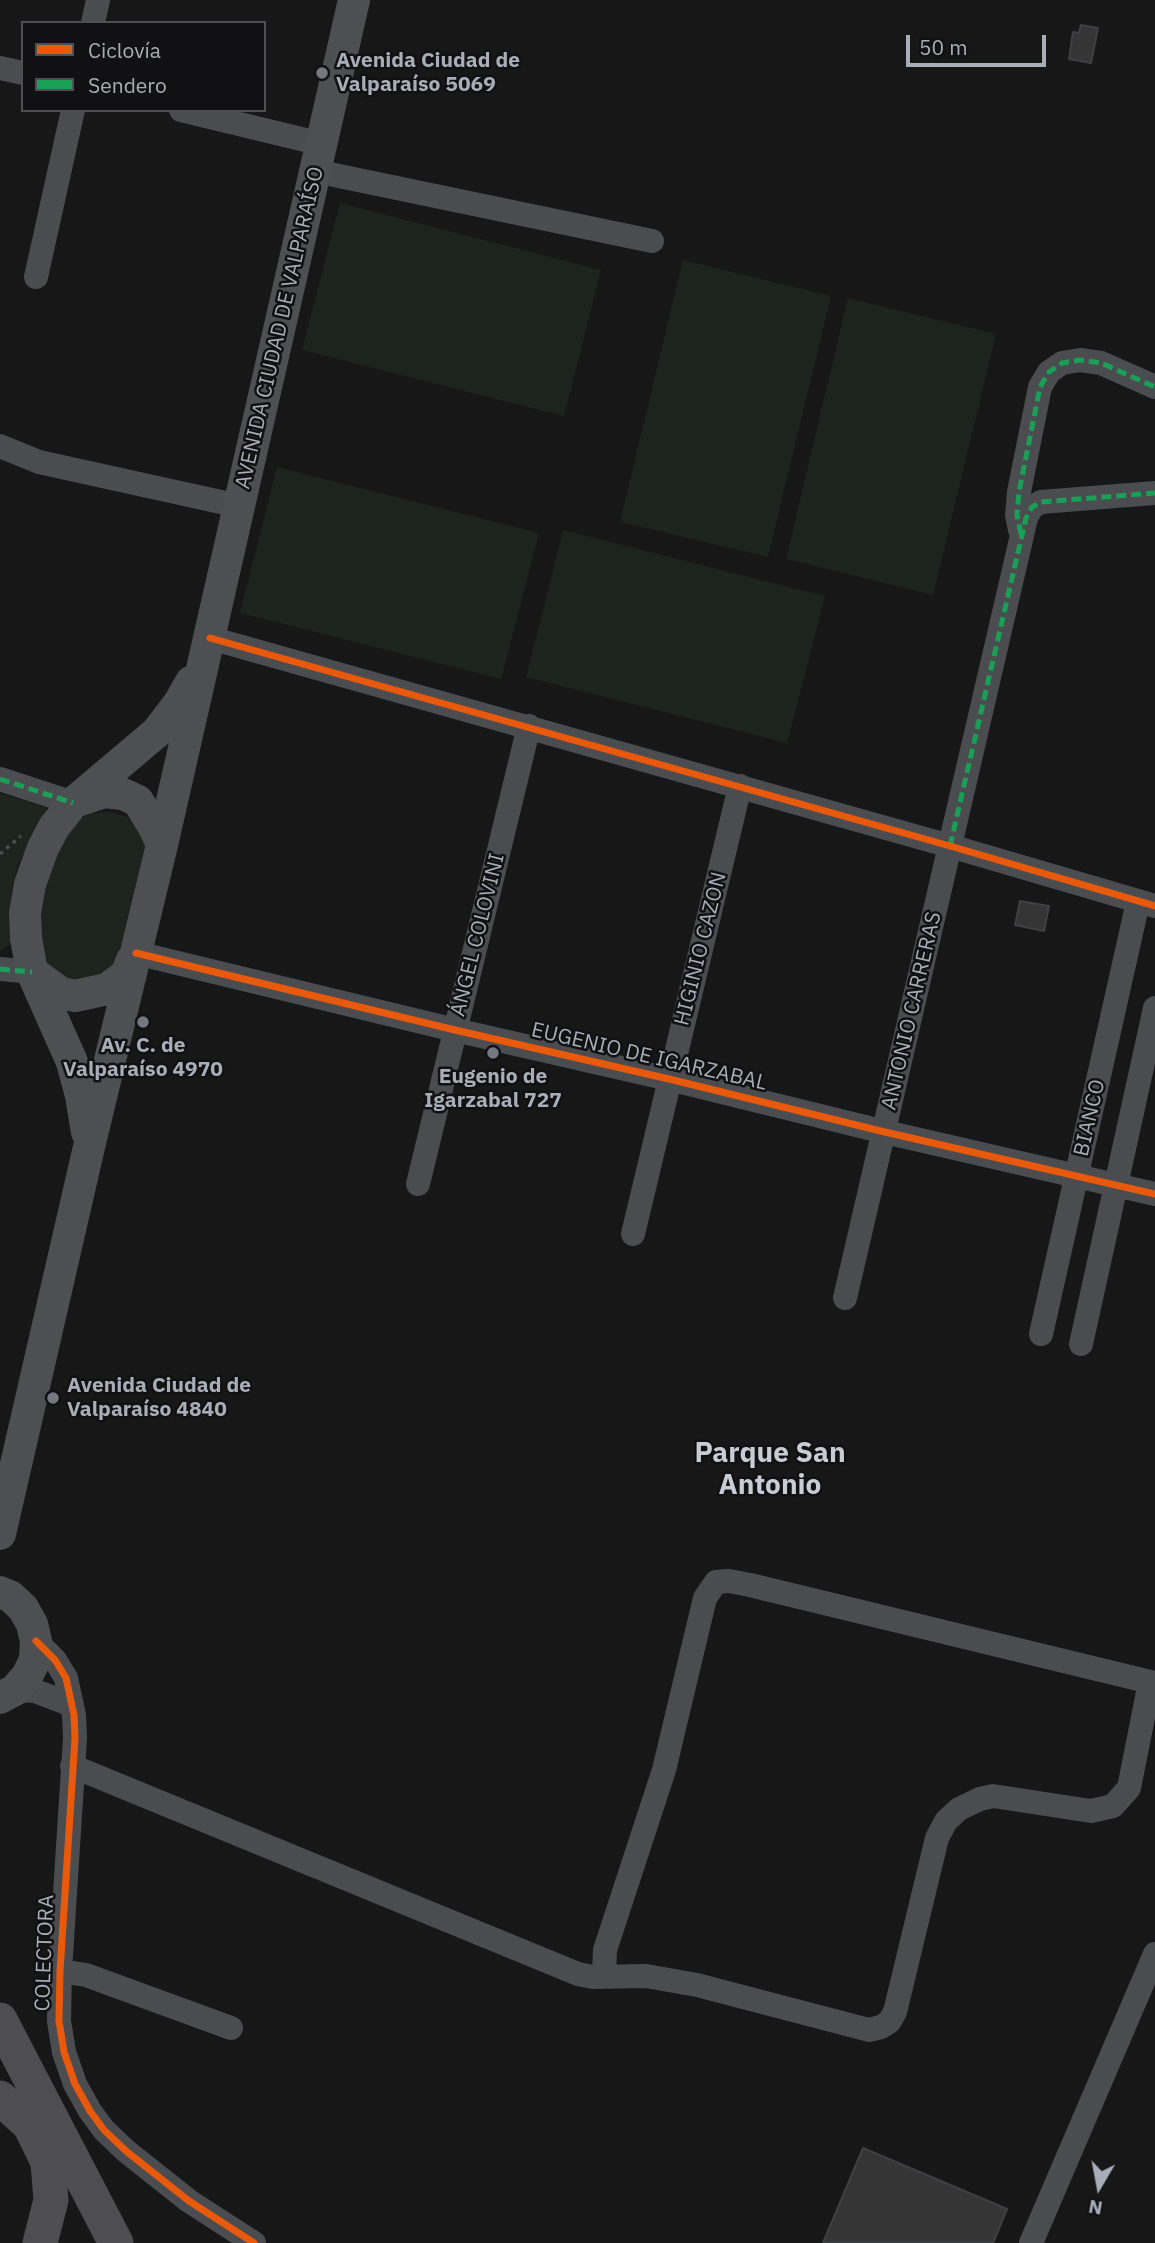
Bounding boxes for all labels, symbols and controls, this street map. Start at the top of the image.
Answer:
legend [21,21,266,112]
scale bar [910,21,1050,65]
text: 50 m [919,33,968,61]
text: Ciclovía [88,36,161,64]
place label: Avenida Ciudad de Valparaíso 5069 [336,48,520,98]
marker: Avenida Ciudad de Valparaíso 5069 [314,65,330,81]
text: Sendero [88,71,167,99]
street label: AVENIDA CIUDAD DE VALPARAÍSO [231,164,329,492]
street label: ÁNGEL COLOVINI [446,851,510,1019]
street label: HIGINIO CAZON [670,870,732,1028]
street label: ANTONIO CARRERAS [877,909,947,1113]
marker: Av. C. de Valparaíso 4970 [135,1014,151,1030]
street label: EUGENIO DE IGARZABAL [529,1018,769,1096]
place label: Av. C. de Valparaíso 4970 [63,1033,223,1083]
marker: Eugenio de Igarzabal 727 [485,1045,501,1061]
place label: Eugenio de Igarzabal 727 [424,1064,562,1114]
street label: BIANCO [1069,1077,1111,1159]
place label: Avenida Ciudad de Valparaíso 4840 [67,1373,251,1423]
marker: Avenida Ciudad de Valparaíso 4840 [45,1390,61,1406]
district label: Parque San Antonio [694,1437,846,1503]
street label: COLECTORA [30,1894,60,2012]
north arrow [1064,2152,1134,2222]
text: N [1086,2195,1104,2221]

